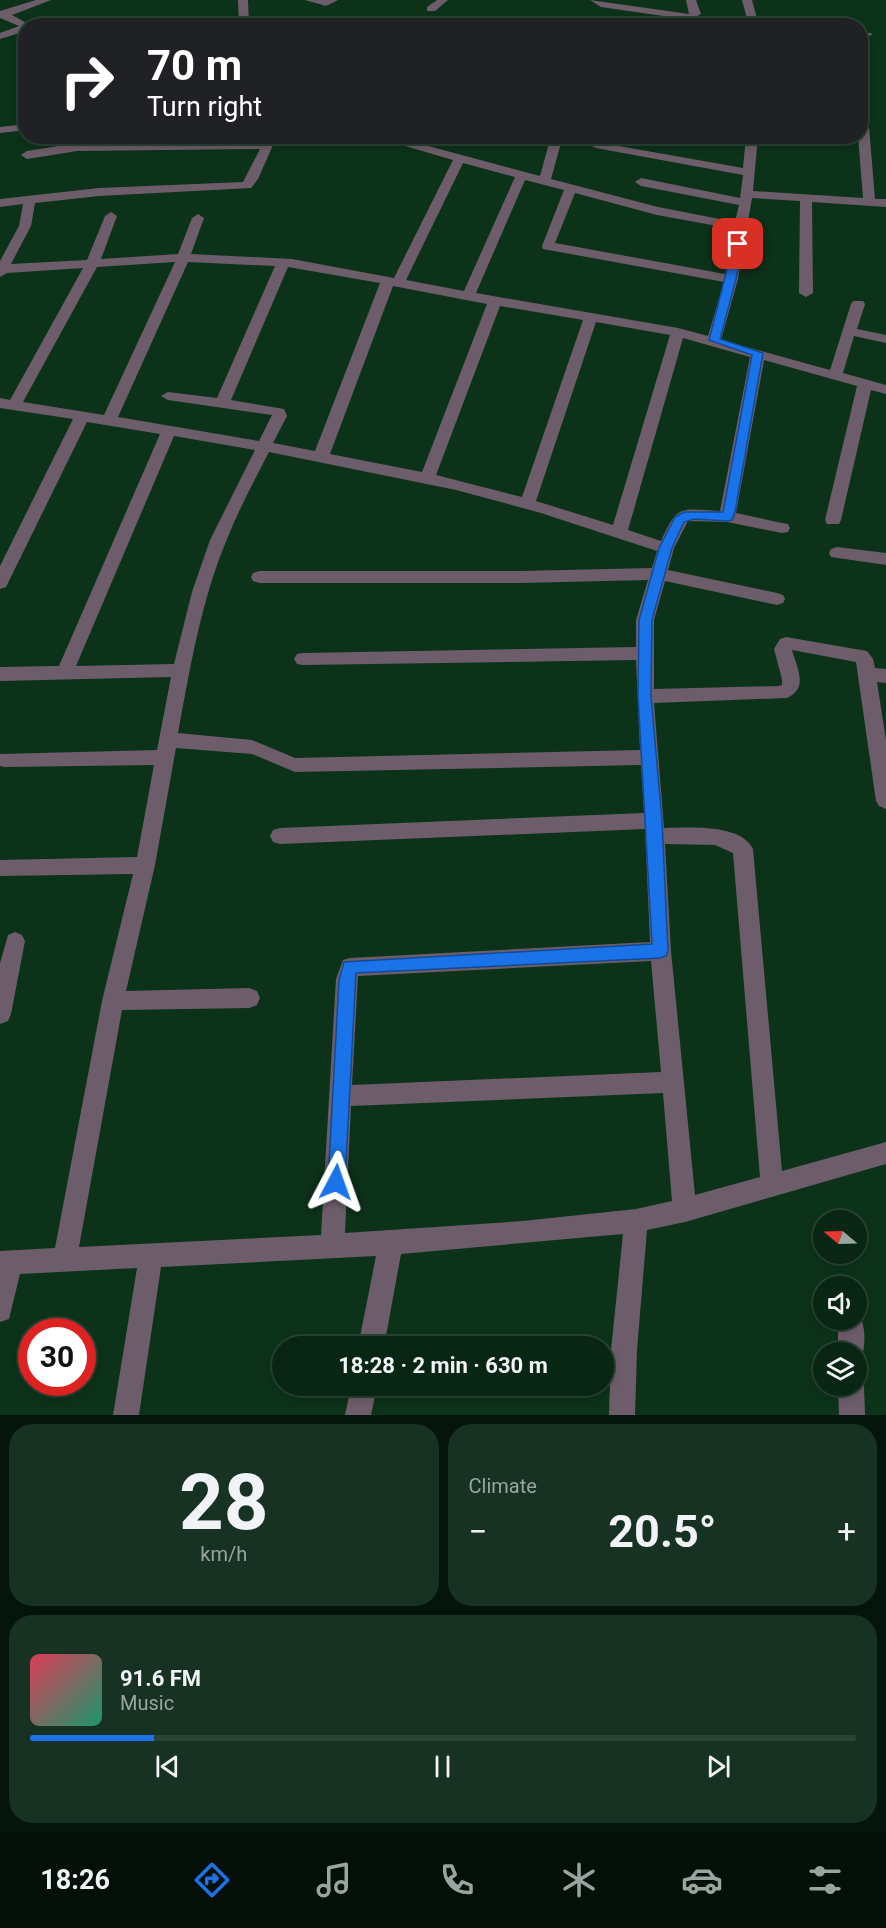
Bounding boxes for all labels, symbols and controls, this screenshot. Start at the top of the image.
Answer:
text: 70 m [147,41,242,90]
icon: right [48,42,126,120]
text: Turn right [147,91,262,123]
pin [712,218,763,269]
icon: arrive [721,227,754,260]
position arrow [304,1150,368,1214]
north arrow [813,1210,867,1264]
map controls [813,1210,867,1396]
button: sound [813,1276,867,1330]
speed limit sign: 30 [18,1318,96,1396]
button: layers [813,1342,867,1396]
text: 18:28 · 2 min · 630 m [338,1353,548,1378]
text: 28 [179,1457,269,1548]
text: Climate [469,1474,537,1498]
text: 20.5° [608,1505,716,1558]
text: − [469,1512,487,1551]
text: + [837,1512,856,1551]
text: km/h [200,1542,247,1566]
text: 91.6 FM [120,1666,201,1691]
text: Music [120,1691,174,1715]
icon: previous [151,1750,184,1783]
icon: pause [426,1750,459,1783]
icon: next [702,1750,735,1783]
icon: directions [191,1859,233,1901]
icon: music [313,1859,355,1901]
icon: phone [436,1859,478,1901]
icon: climate [558,1859,600,1901]
icon: car [681,1859,723,1901]
icon: filters [804,1859,846,1901]
text: 18:26 [40,1864,110,1896]

